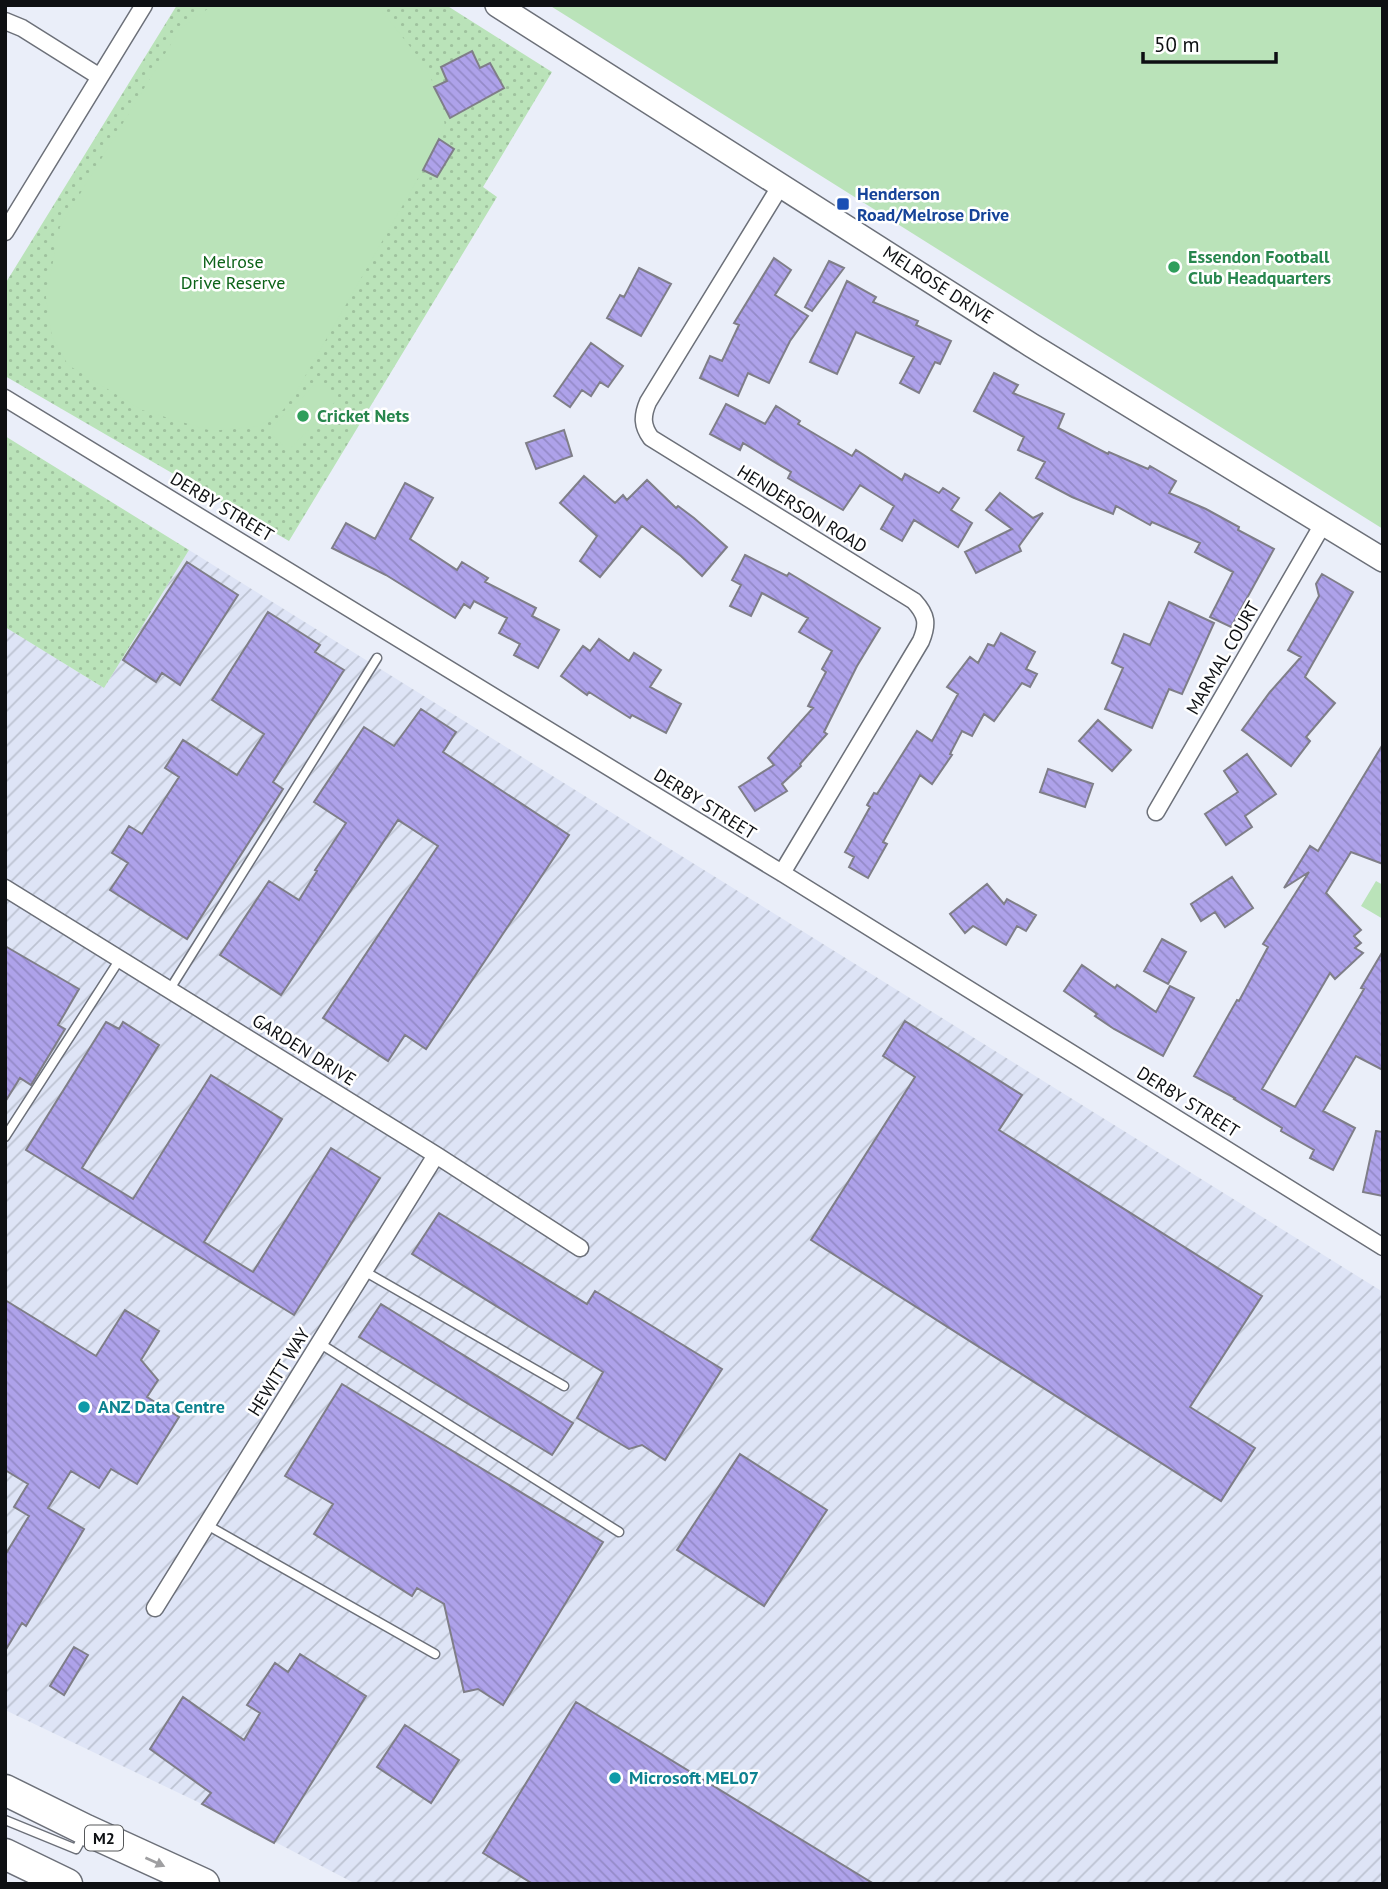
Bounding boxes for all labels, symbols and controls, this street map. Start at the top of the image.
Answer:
scale bar [1143,21,1276,65]
text: 50 m [1154,31,1200,58]
place label: Henderson Road/Melrose Drive [857,182,1009,226]
marker: Henderson Road/Melrose Drive [835,196,851,212]
street label: MELROSE DRIVE [879,240,998,329]
place label: Essendon Football Club Headquarters [1188,245,1332,289]
park label: Melrose Drive Reserve [181,250,285,294]
marker: Essendon Football Club Headquarters [1166,259,1182,275]
place label: Cricket Nets [317,404,410,427]
marker: Cricket Nets [295,408,311,424]
street label: HENDERSON ROAD [733,459,871,558]
street label: DERBY STREET [166,467,278,546]
street label: MARMAL COURT [1181,597,1264,719]
street label: DERBY STREET [650,763,761,844]
street label: GARDEN DRIVE [248,1009,360,1091]
street label: DERBY STREET [1133,1061,1244,1142]
street label: HEWITT WAY [242,1323,315,1420]
place label: ANZ Data Centre [98,1395,225,1418]
marker: ANZ Data Centre [76,1399,92,1415]
place label: Microsoft MEL07 [629,1766,759,1789]
marker: Microsoft MEL07 [607,1770,623,1786]
road number: M2 [85,1826,123,1850]
one-way arrow [145,1856,165,1868]

